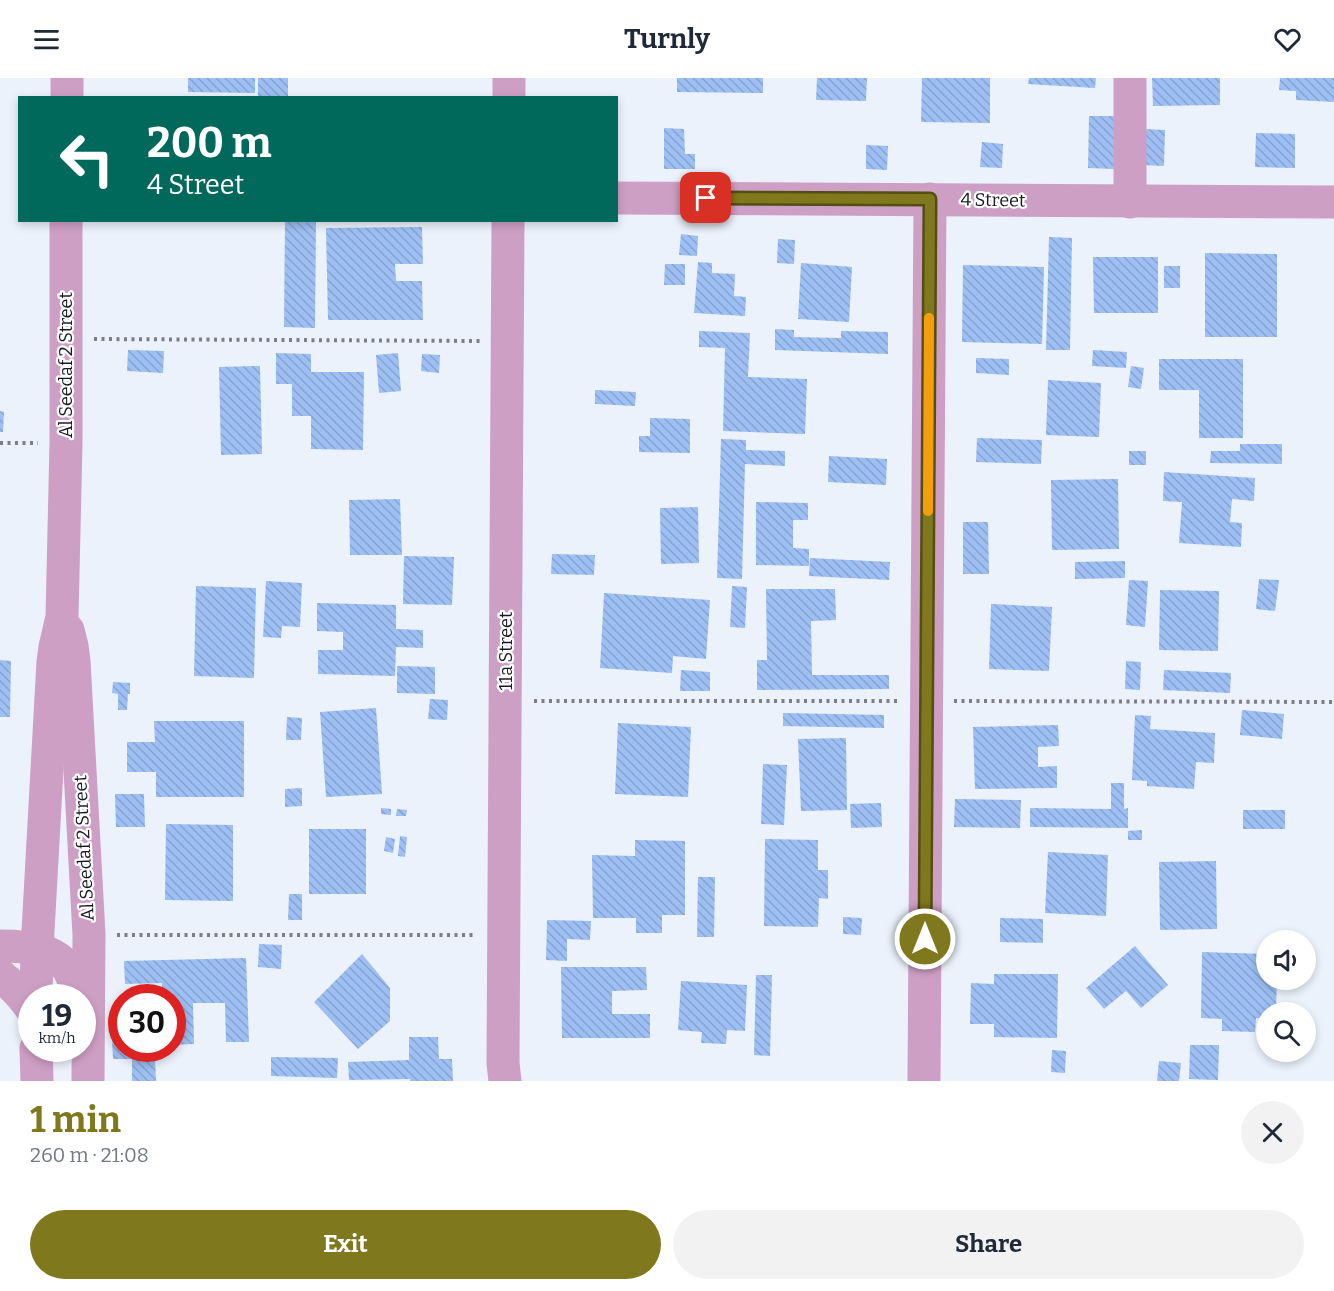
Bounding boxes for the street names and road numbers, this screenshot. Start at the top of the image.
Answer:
street label: 4 Street [960,188,1026,212]
street label: Al Seedaf 2 Street [55,292,77,438]
street label: 11a Street [495,611,517,690]
street label: Al Seedaf 2 Street [69,774,99,921]

